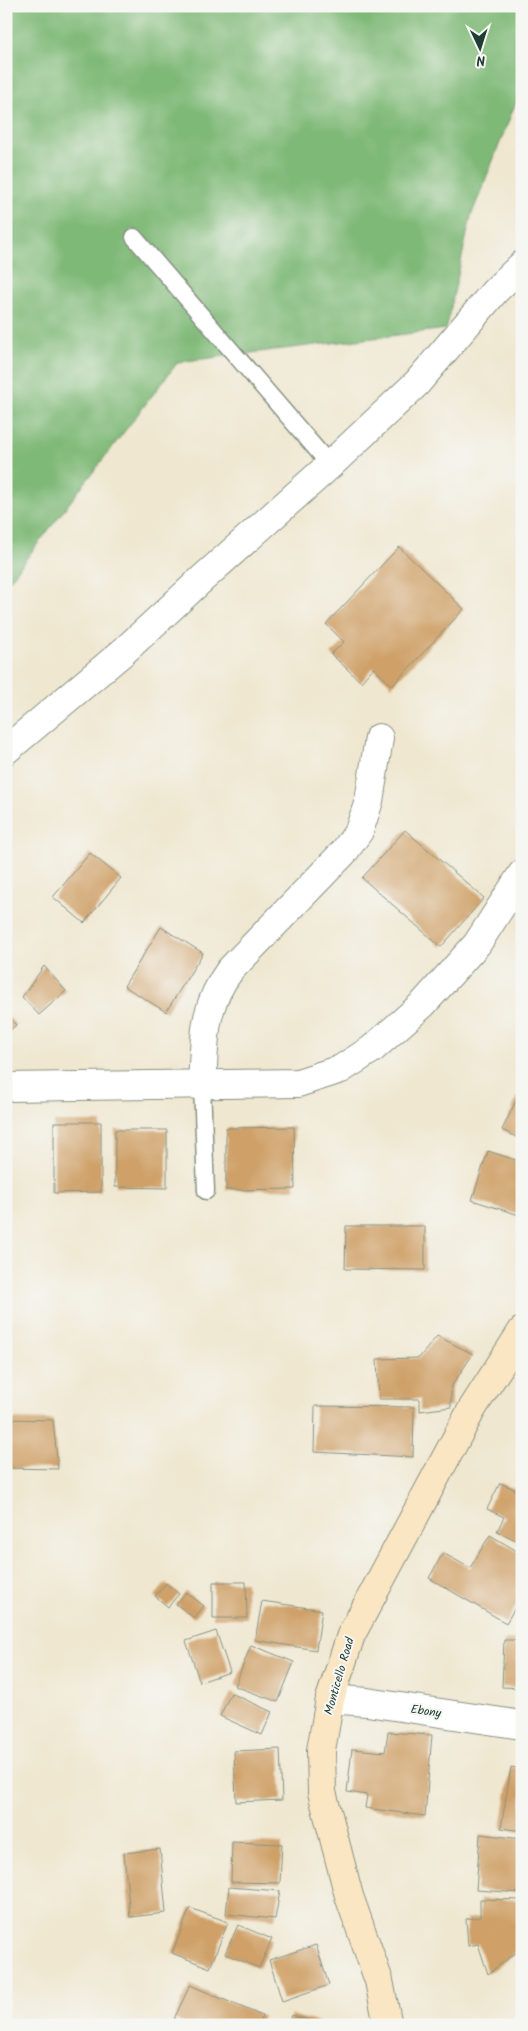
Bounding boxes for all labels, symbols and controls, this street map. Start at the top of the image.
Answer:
north arrow [456,22,506,72]
text: N [476,49,486,71]
street label: Monticello Road [319,1634,360,1717]
street label: Ebony [409,1700,443,1723]

